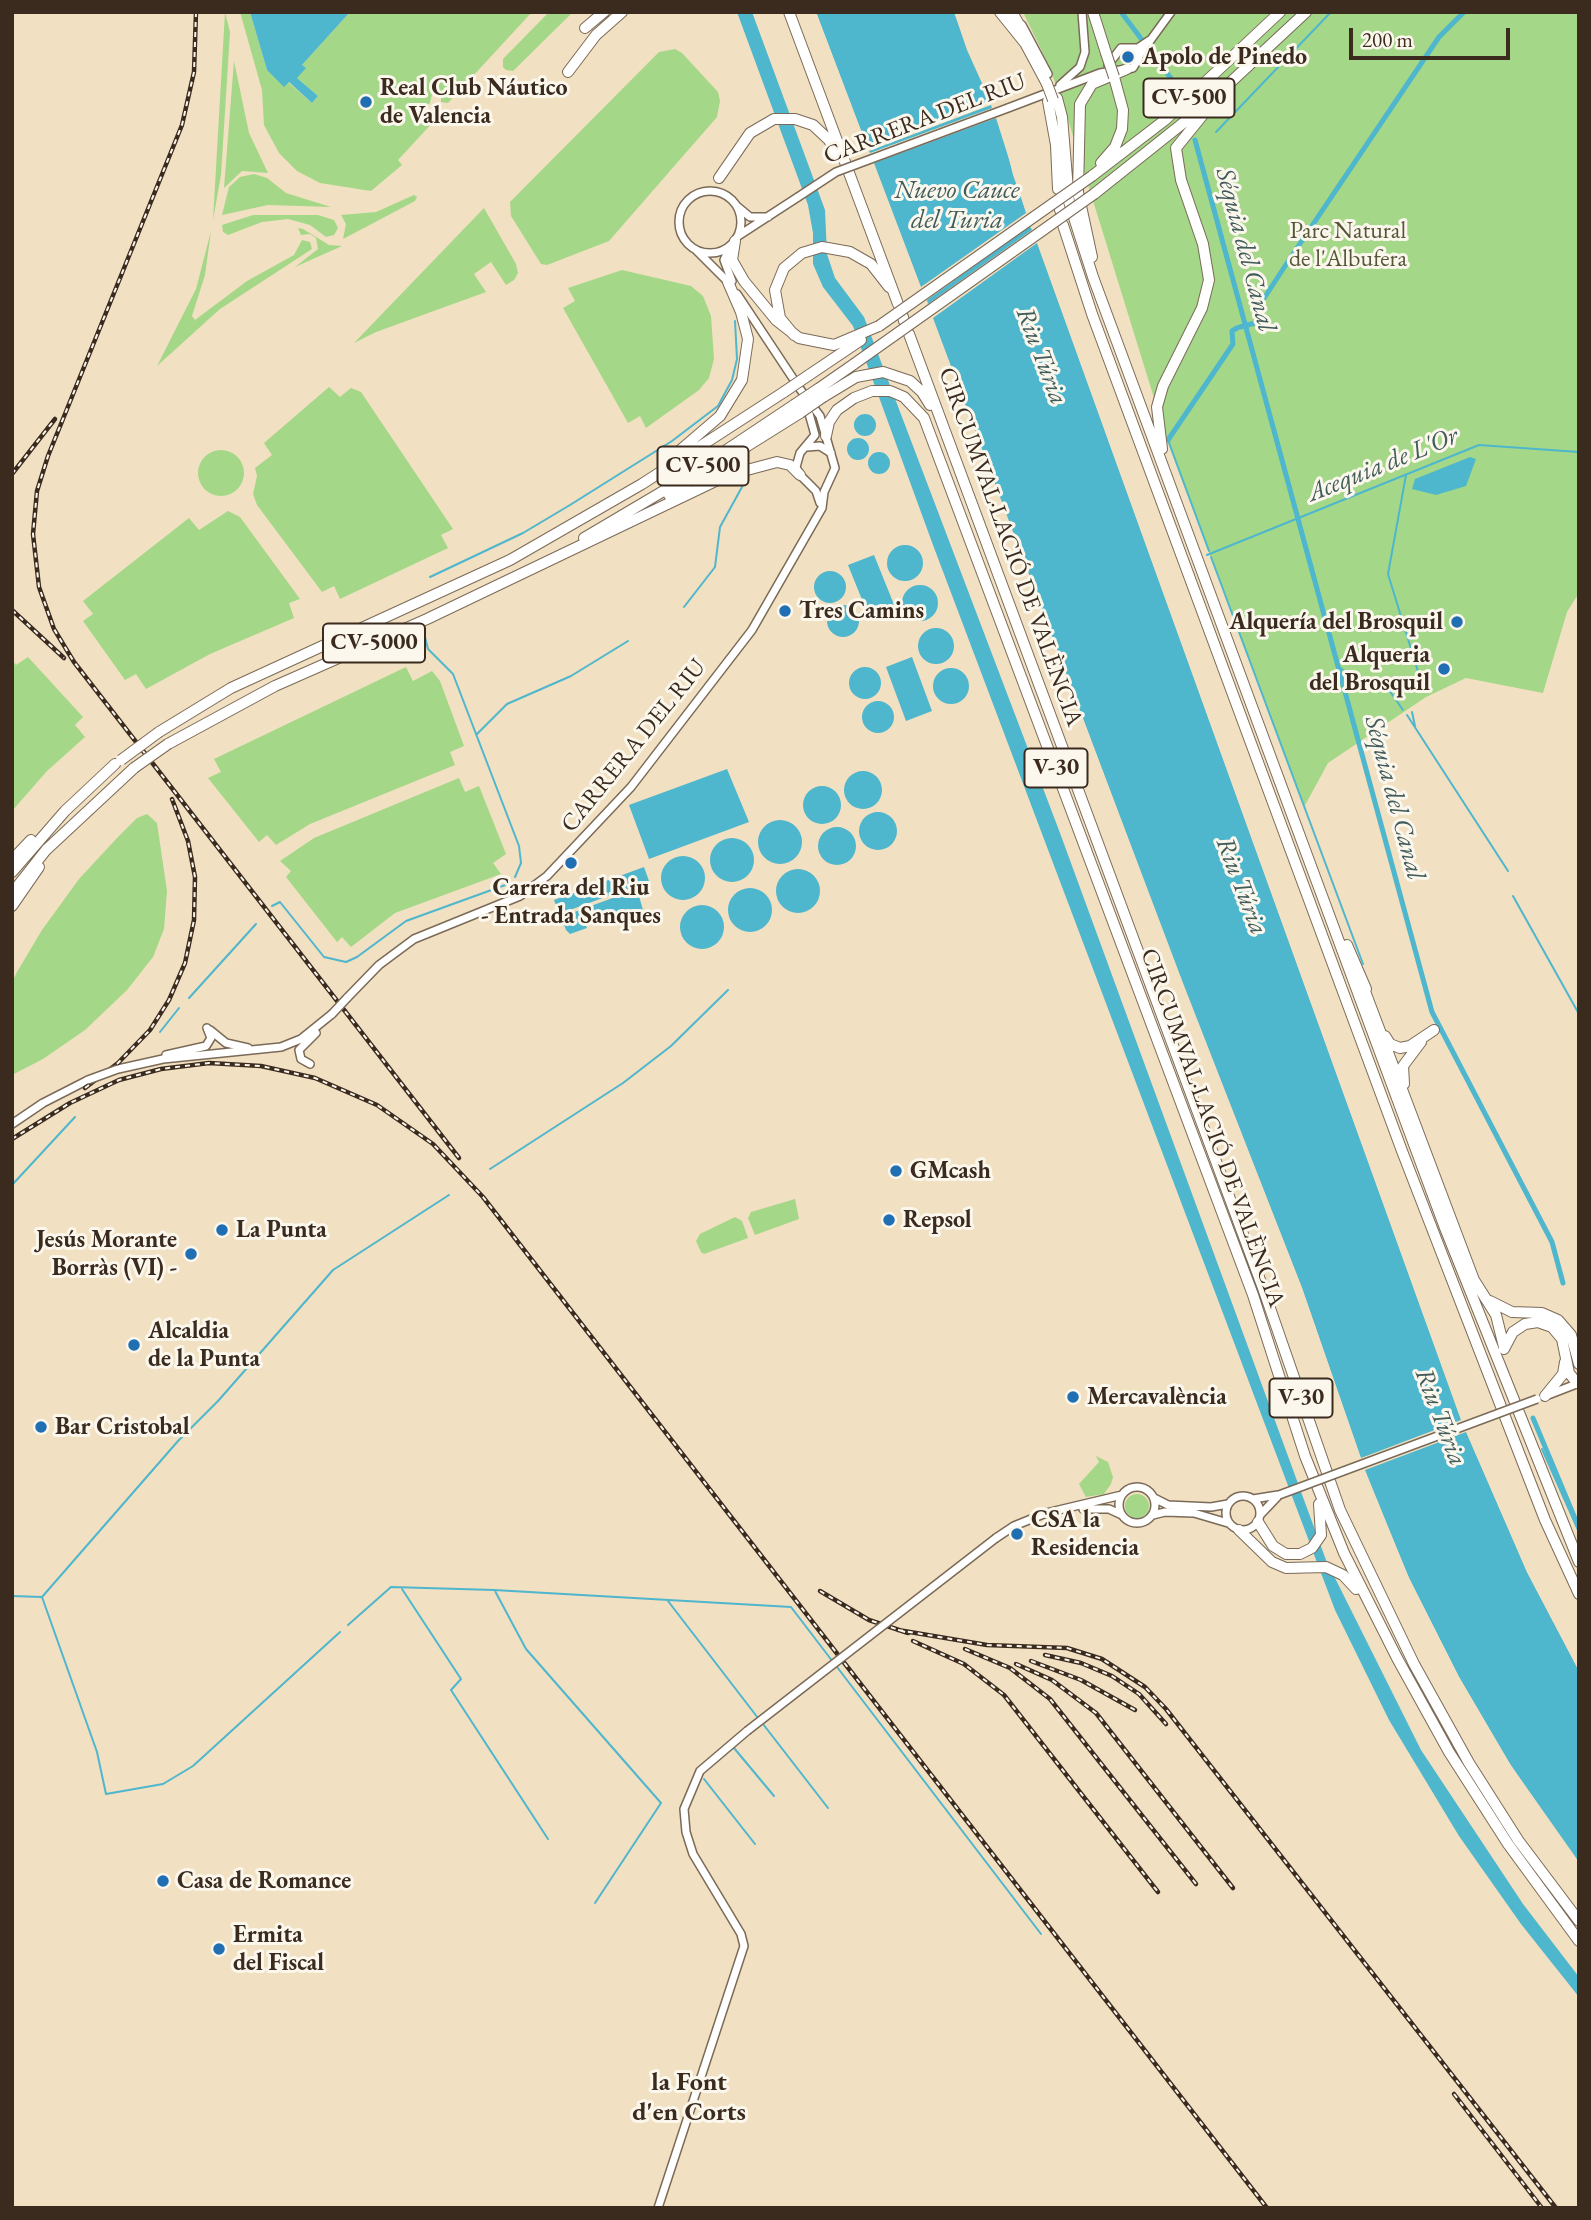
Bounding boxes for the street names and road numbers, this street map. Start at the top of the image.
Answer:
street label: CARRERA DEL RIU [820,67,1030,171]
road number: CV-500 [1144,78,1234,118]
street label: CIRCUMVAL·LACIÓ DE VALÈNCIA [932,364,1088,730]
road number: CV-500 [658,446,748,486]
road number: CV-5000 [323,624,425,663]
street label: CARRERA DEL RIU [555,654,713,838]
road number: V-30 [1024,748,1088,788]
street label: CIRCUMVAL·LACIÓ DE VALÈNCIA [1134,945,1290,1311]
road number: V-30 [1270,1378,1332,1418]

